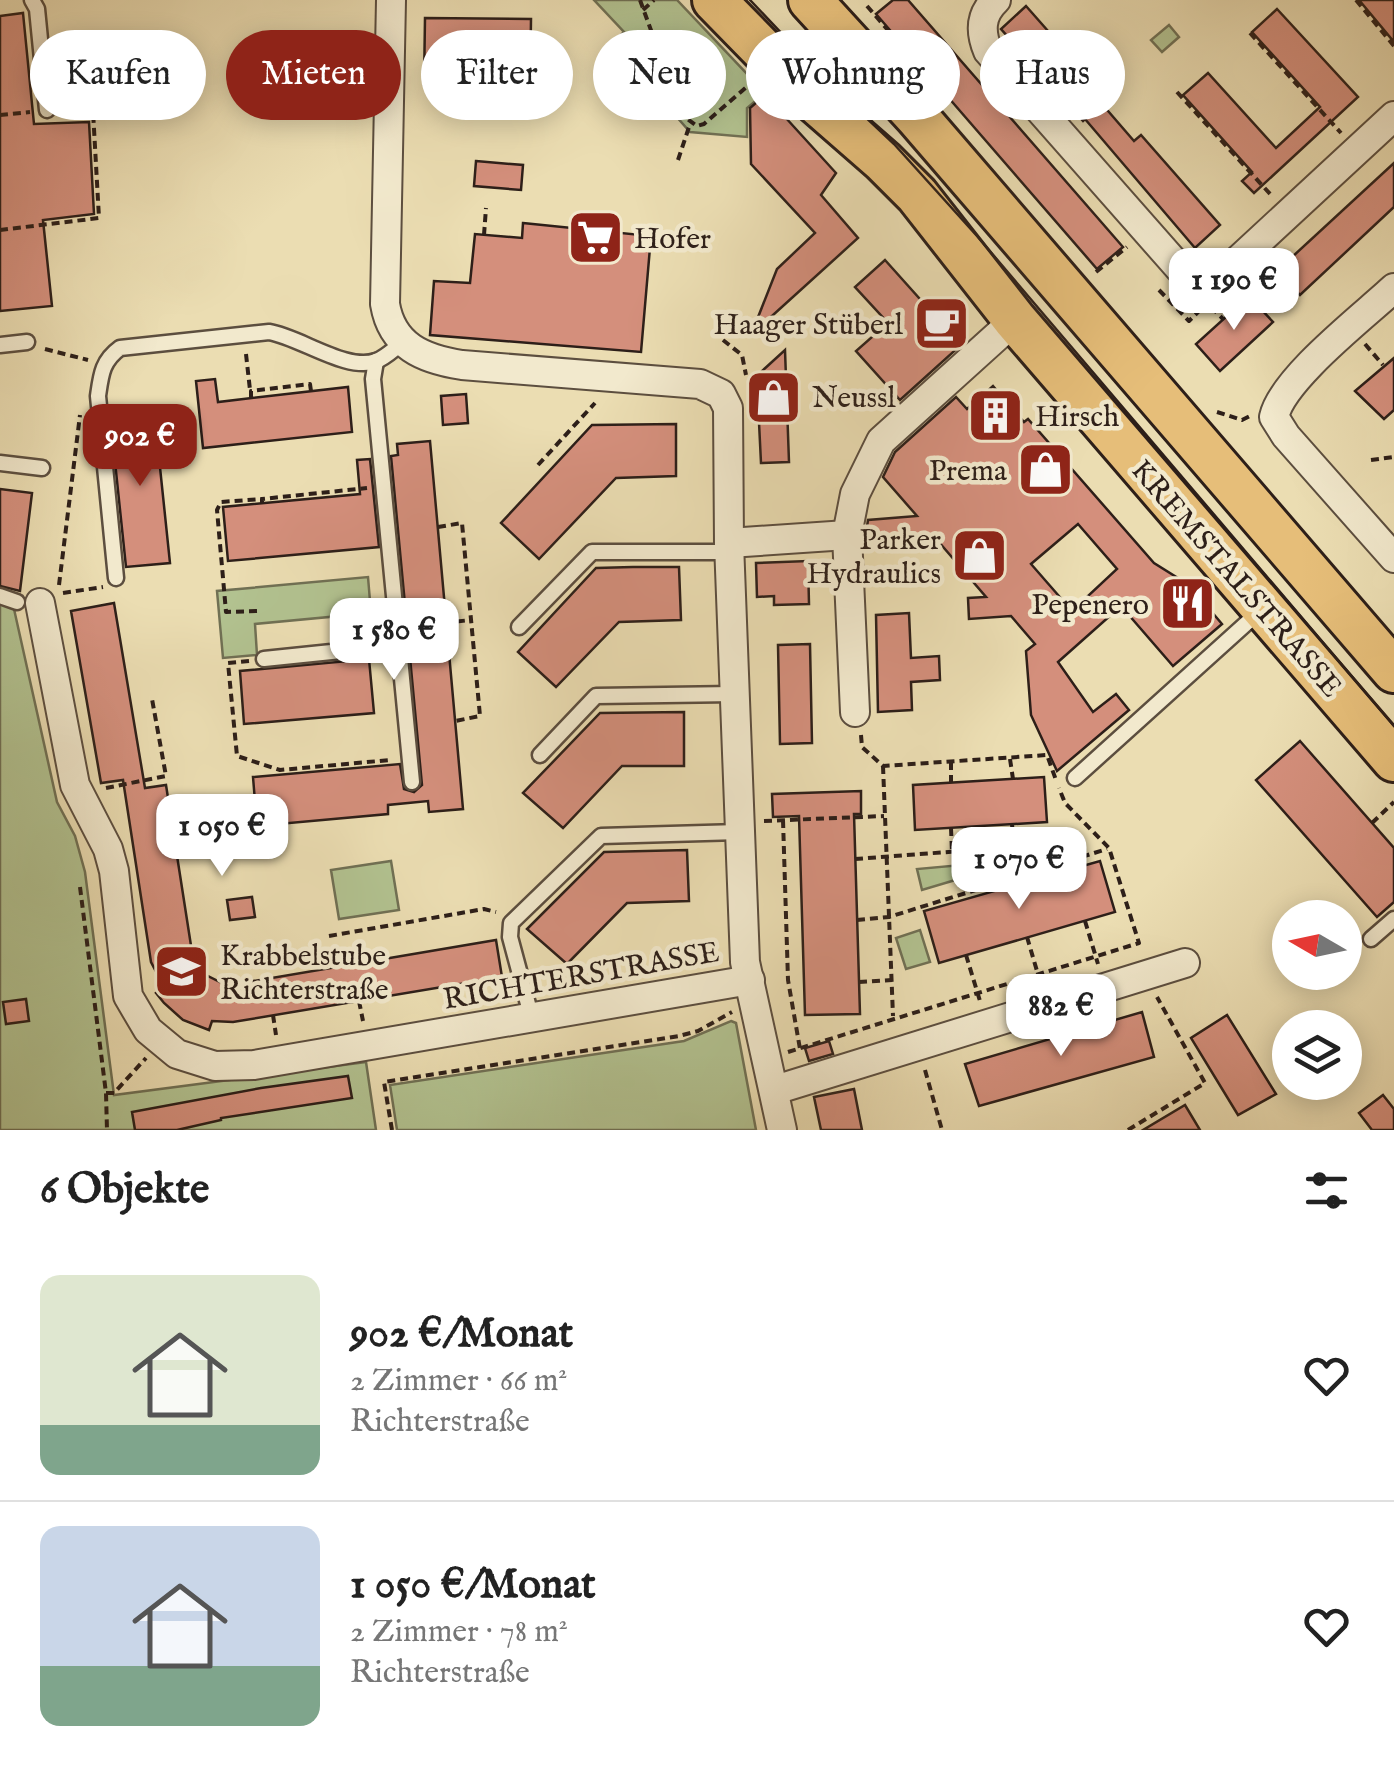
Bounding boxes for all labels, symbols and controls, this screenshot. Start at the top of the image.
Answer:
chip: Kaufen [30,30,206,120]
chip: Mieten [226,30,401,120]
chip: Filter [421,30,573,120]
chip: Neu [593,30,726,120]
chip: Wohnung [746,30,960,120]
chip: Haus [980,30,1125,120]
supermarket icon: Hofer [565,208,625,268]
place label: Hofer [634,221,711,259]
pin: 1 190 € [1142,248,1326,333]
text: 1 190 € [1191,260,1277,301]
cafe icon: Haager Stüberl [912,294,972,354]
place label: Haager Stüberl [713,307,904,345]
shop icon: Neussl [743,367,803,427]
place label: Neussl [812,380,897,418]
building icon: Hirsch [966,386,1026,446]
place label: Hirsch [1035,399,1119,437]
pin: 902 € [70,404,210,489]
text: 902 € [105,416,175,457]
shop icon: Prema [1016,440,1076,500]
street label: KREMSTALSTRASSE [1122,452,1349,706]
place label: Prema [929,453,1007,491]
place label: Parker Hydraulics [807,522,941,594]
shop icon: Parker Hydraulics [950,526,1010,586]
restaurant icon: Pepenero [1158,574,1218,634]
place label: Pepenero [1031,587,1149,625]
pin: 1 580 € [302,598,486,683]
text: 1 580 € [352,610,436,651]
pin: 1 050 € [130,794,314,879]
text: 1 050 € [178,806,266,847]
pin: 1 070 € [927,827,1111,912]
text: 1 070 € [973,839,1065,880]
north arrow [1272,900,1362,990]
map controls [1272,900,1362,1100]
street label: RICHTERSTRASSE [440,934,722,1020]
place label: Krabbelstube Richterstraße [220,938,389,1010]
school or university icon: Krabbelstube Richterstraße [151,942,211,1002]
pin: 882 € [991,974,1131,1059]
text: 882 € [1028,986,1094,1027]
button: layers [1272,1010,1362,1100]
icon: filters [1299,1163,1354,1218]
text: 6 Objekte [40,1164,209,1217]
text: 902 €/Monat [350,1308,573,1361]
icon: home [120,1315,240,1435]
icon: heart [1299,1348,1354,1403]
text: 2 Zimmer · 66 m² [350,1361,567,1402]
text: Richterstraße [350,1402,530,1443]
text: 1 050 €/Monat [350,1559,596,1612]
icon: home [120,1566,240,1686]
icon: heart [1299,1599,1354,1654]
text: 2 Zimmer · 78 m² [350,1612,568,1653]
text: Richterstraße [350,1653,530,1694]

